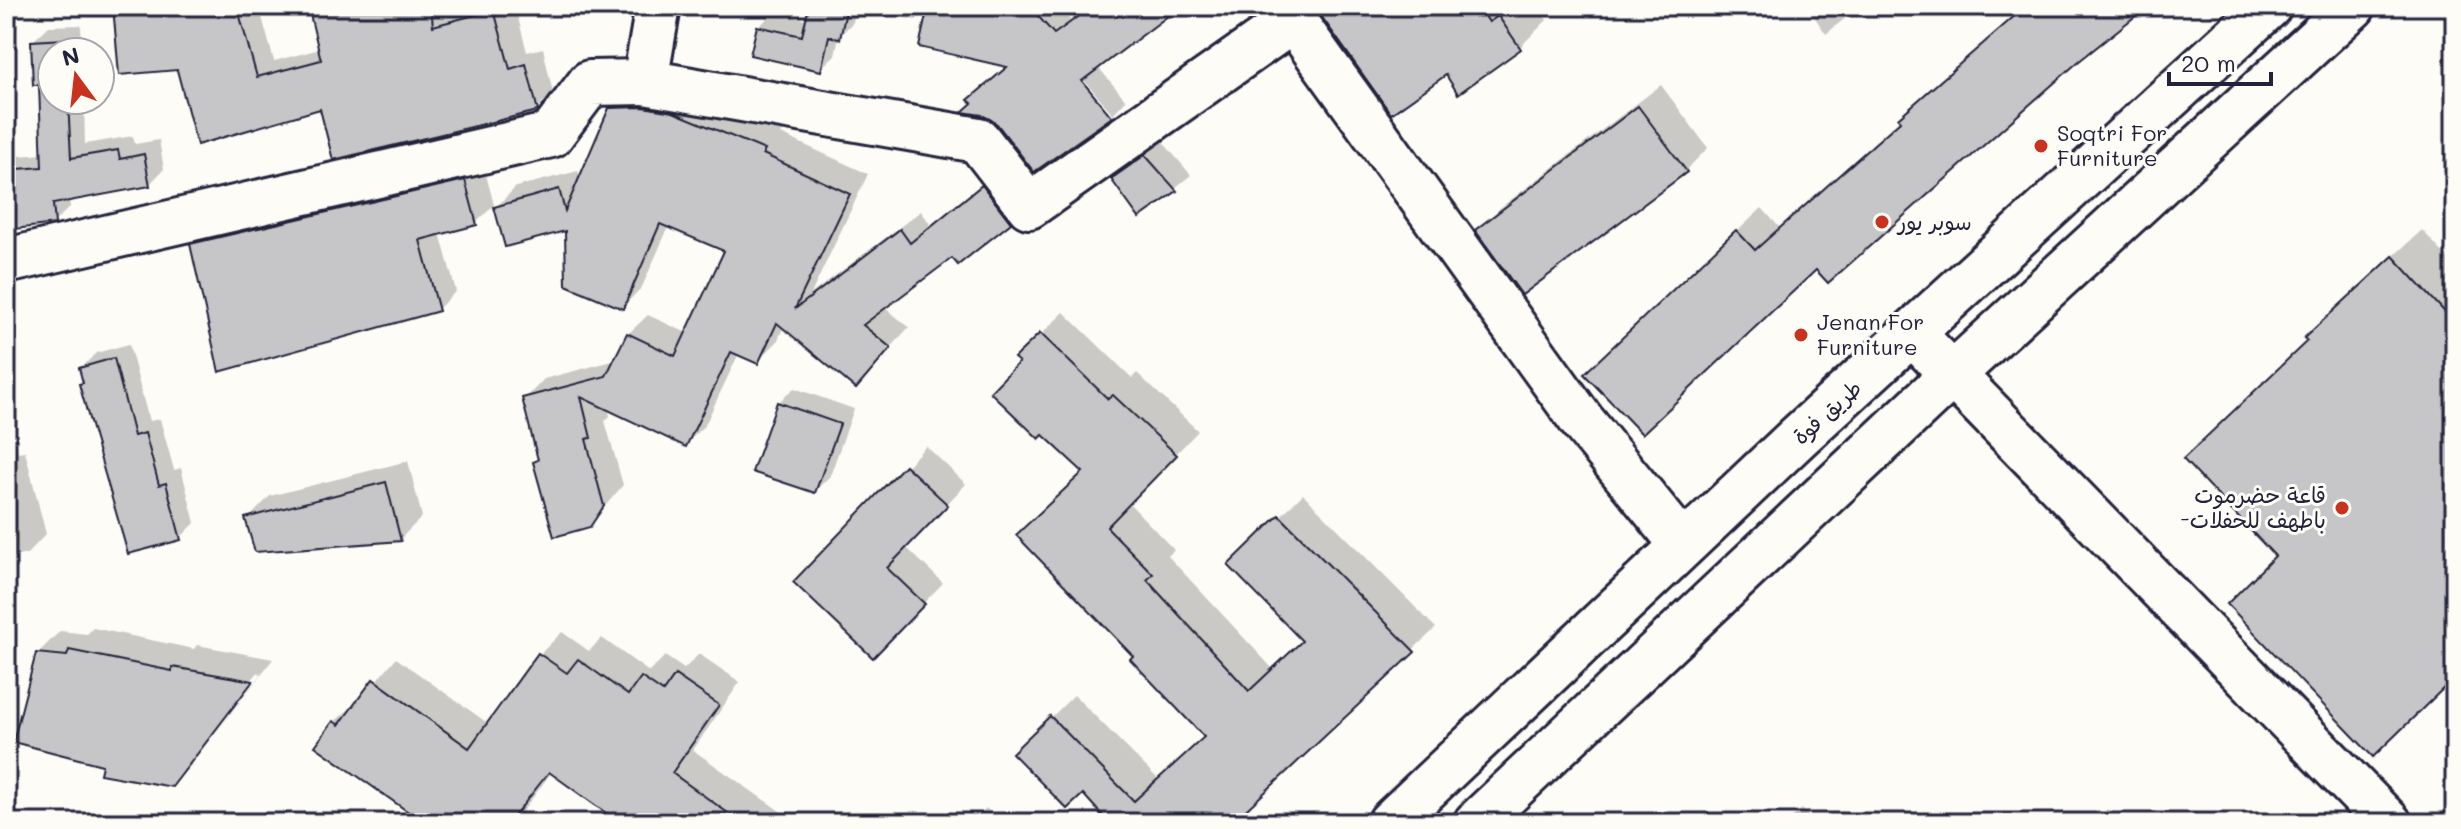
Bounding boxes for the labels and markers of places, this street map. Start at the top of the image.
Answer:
place label: Soqtri For Furniture [2057,118,2167,172]
marker: Soqtri For Furniture [2032,137,2050,155]
place label: سوبر يور [1896,207,1972,236]
marker: سوبر يور [1873,213,1891,231]
place label: Jenan For Furniture [1817,307,1924,361]
marker: Jenan For Furniture [1792,326,1810,344]
place label: قاعة حضرموت -باطهف للحفلات [2181,480,2326,534]
marker: قاعة حضرموت -باطهف للحفلات [2333,499,2351,517]

